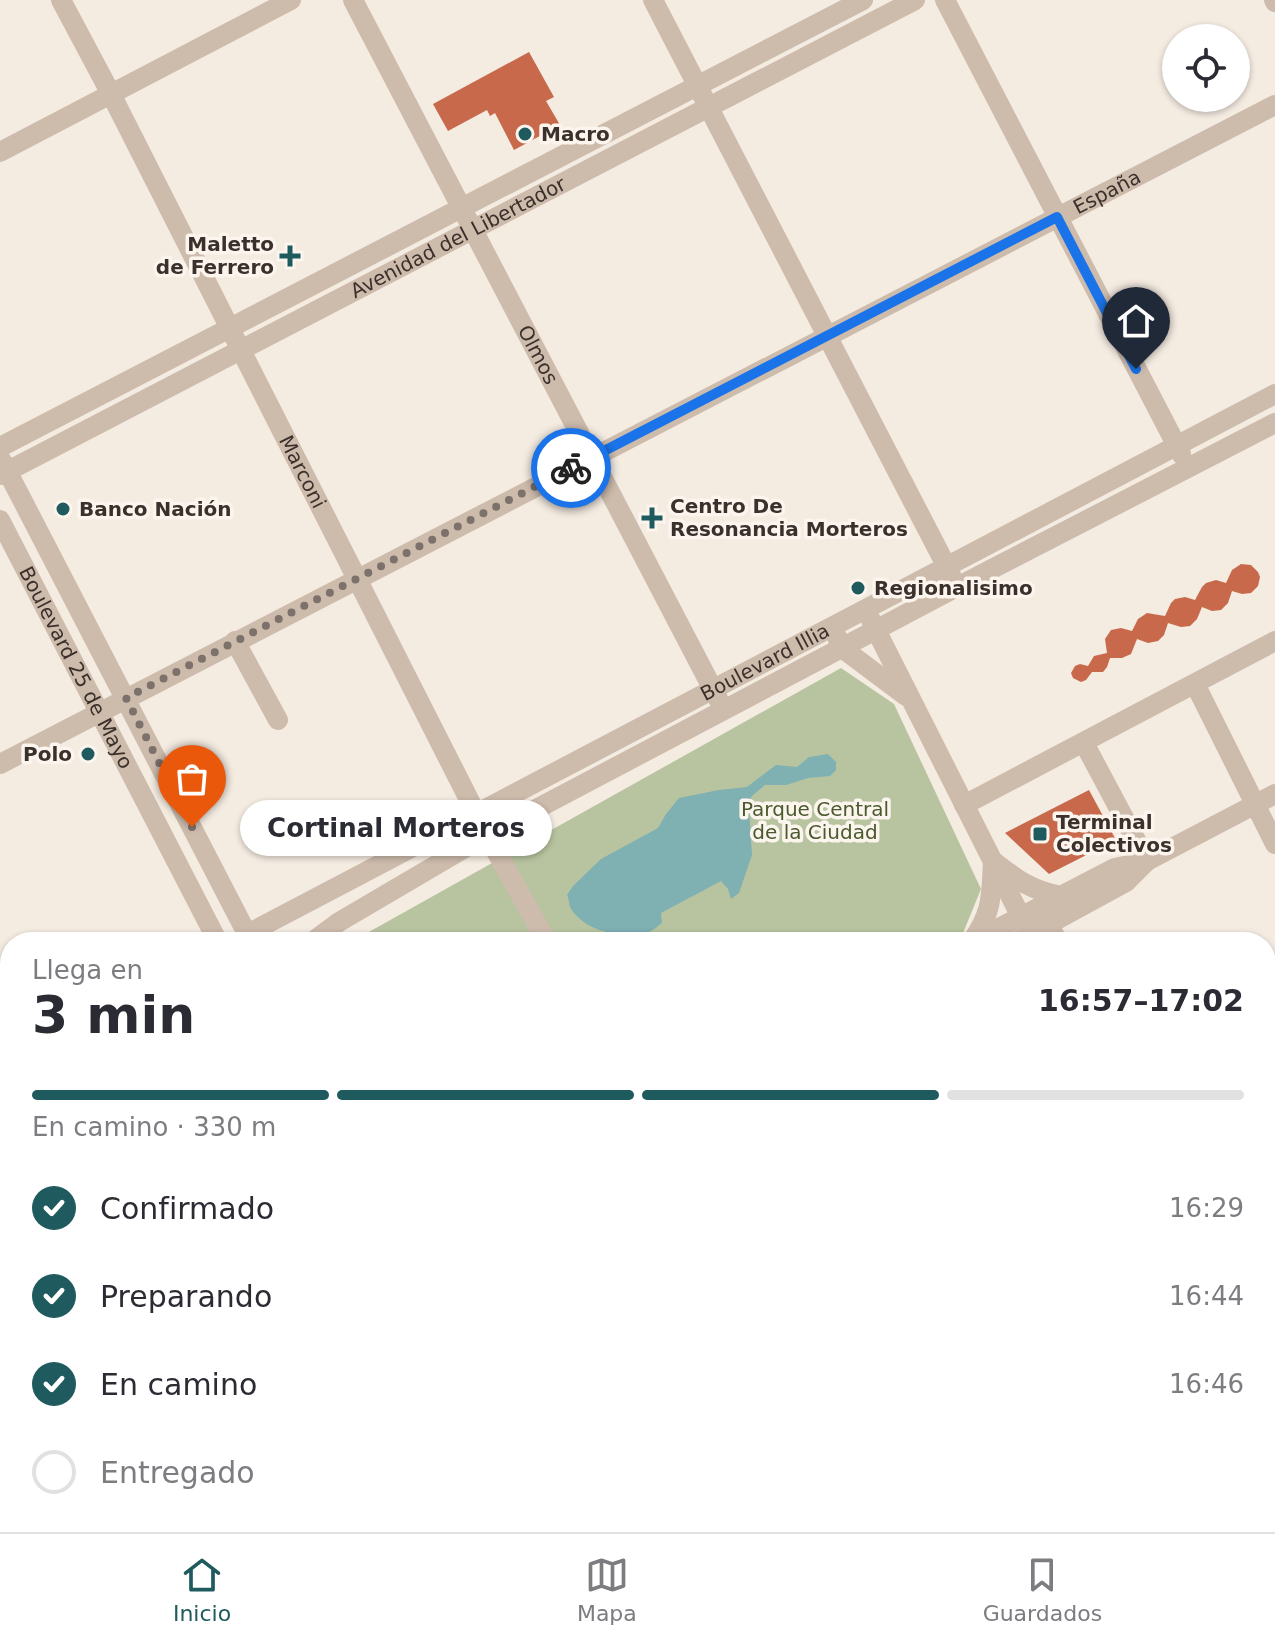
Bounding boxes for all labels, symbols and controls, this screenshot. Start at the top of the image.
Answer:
map controls [1162,24,1250,112]
button: locate [1162,24,1250,112]
place label: Macro [541,122,610,146]
marker: Macro [516,125,534,143]
street label: España [1069,164,1145,219]
street label: Avenidad del Libertador [346,171,570,303]
place label: Maletto de Ferrero [156,232,274,279]
marker: Maletto de Ferrero [281,247,299,265]
pin [1102,287,1170,369]
icon: home [1114,299,1158,343]
street label: Olmos [513,321,563,388]
courier [531,428,611,508]
street label: Marconi [274,431,331,512]
icon: bike [549,446,593,490]
place label: Centro De Resonancia Morteros [670,494,908,541]
place label: Banco Nación [79,497,231,521]
marker: Banco Nación [54,500,72,518]
marker: Centro De Resonancia Morteros [641,507,663,529]
street label: Boulevard 25 de Mayo [14,562,138,773]
place label: Regionalisimo [874,576,1033,600]
marker: Regionalisimo [849,579,867,597]
street label: Boulevard Illia [696,618,834,706]
place label: Polo [23,742,72,766]
marker: Polo [79,745,97,763]
pin [158,745,226,827]
icon: bag [170,757,214,801]
park label: Parque Central de la Ciudad [741,797,889,844]
callout: Cortinal Morteros [240,799,552,855]
place label: Terminal Colectivos [1056,810,1172,857]
text: Cortinal Morteros [267,813,525,843]
marker: Terminal Colectivos [1031,825,1049,843]
text: Llega en [32,955,143,985]
text: 16:57–17:02 [1038,983,1244,1018]
text: 3 min [32,985,195,1045]
text: En camino · 330 m [32,1112,276,1142]
icon: check [32,1186,76,1230]
text: Confirmado [100,1191,274,1226]
text: 16:29 [1169,1193,1244,1223]
icon: check [32,1274,76,1318]
text: Preparando [100,1279,272,1314]
text: 16:44 [1169,1281,1244,1311]
icon: check [32,1362,76,1406]
text: En camino [100,1367,257,1402]
text: 16:46 [1169,1369,1244,1399]
text: Entregado [100,1455,255,1490]
tab: Inicio [173,1553,231,1626]
tab: Mapa [577,1553,637,1626]
tab: Guardados [983,1553,1102,1626]

